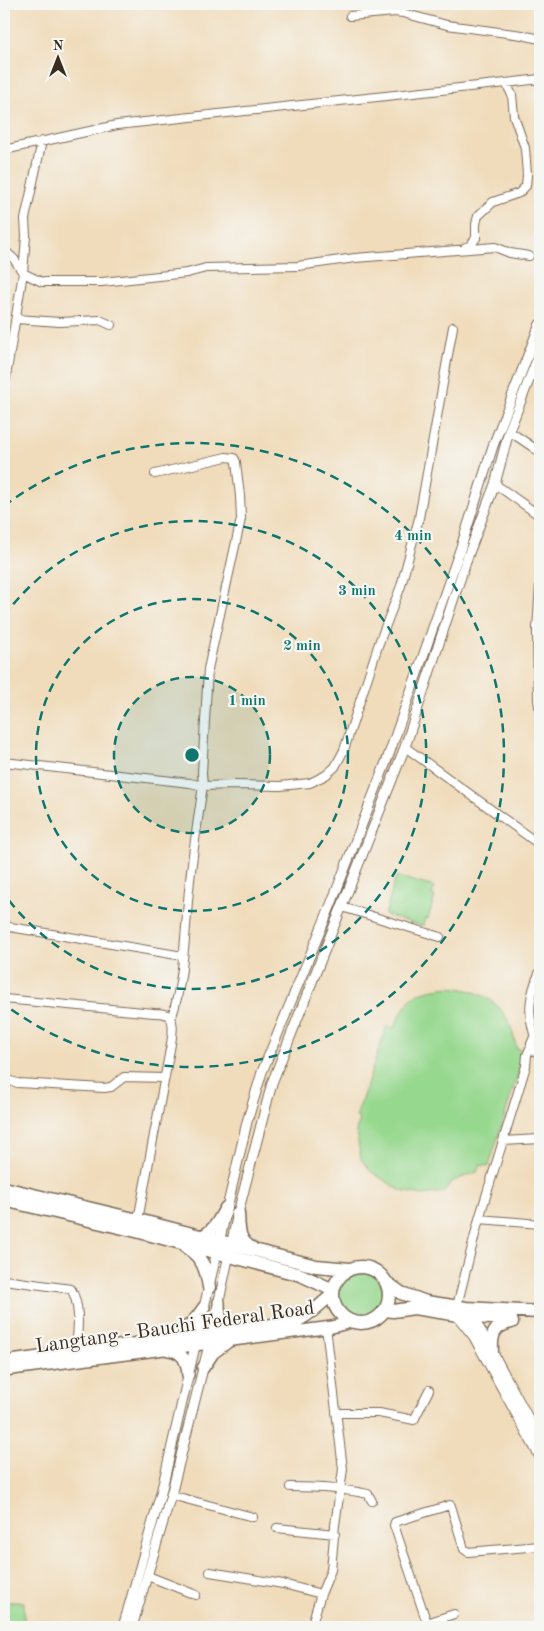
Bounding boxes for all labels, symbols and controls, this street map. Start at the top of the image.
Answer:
north arrow [32,32,82,82]
text: N [53,39,64,53]
text: 4 min [394,529,432,544]
text: 3 min [338,584,376,599]
text: 2 min [283,639,321,654]
text: 1 min [228,694,266,709]
centre of rings [183,746,201,764]
street label: Langtang - Bauchi Federal Road [34,1299,316,1357]

